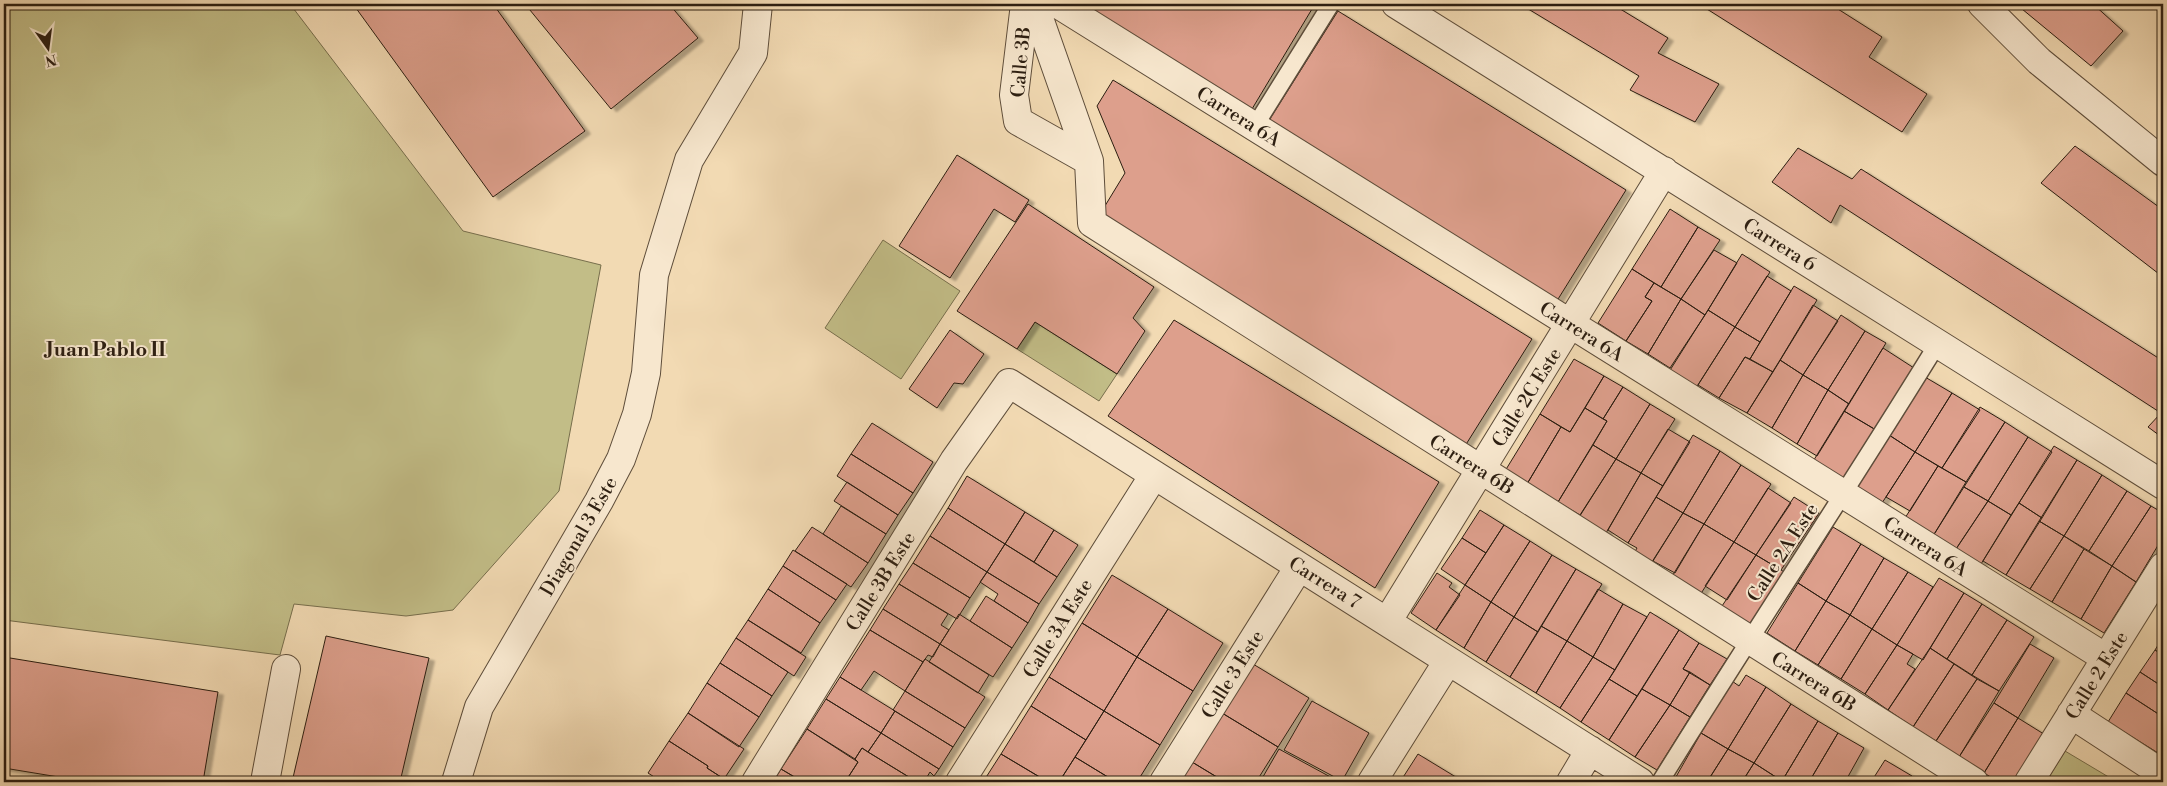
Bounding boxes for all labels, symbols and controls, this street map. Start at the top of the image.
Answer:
north arrow [22,22,72,72]
street label: Calle 3B [1006,26,1036,99]
text: N [43,50,58,70]
street label: Carrera 6A [1192,81,1286,153]
street label: Carrera 6 [1738,213,1821,277]
street label: Carrera 6A [1535,296,1629,368]
district label: Juan Pablo II [43,338,166,363]
street label: Calle 2C Este [1487,343,1567,452]
street label: Carrera 6B [1425,429,1518,500]
street label: Diagonal 3 Este [535,473,623,600]
street label: Calle 2A Este [1742,499,1824,606]
street label: Carrera 6A [1879,511,1973,583]
street label: Calle 3B Este [841,527,921,636]
street label: Carrera 7 [1284,551,1365,614]
street label: Calle 3A Este [1018,574,1098,683]
street label: Calle 3 Este [1196,626,1269,723]
street label: Calle 2 Este [2060,627,2134,724]
street label: Carrera 6B [1767,646,1860,717]

